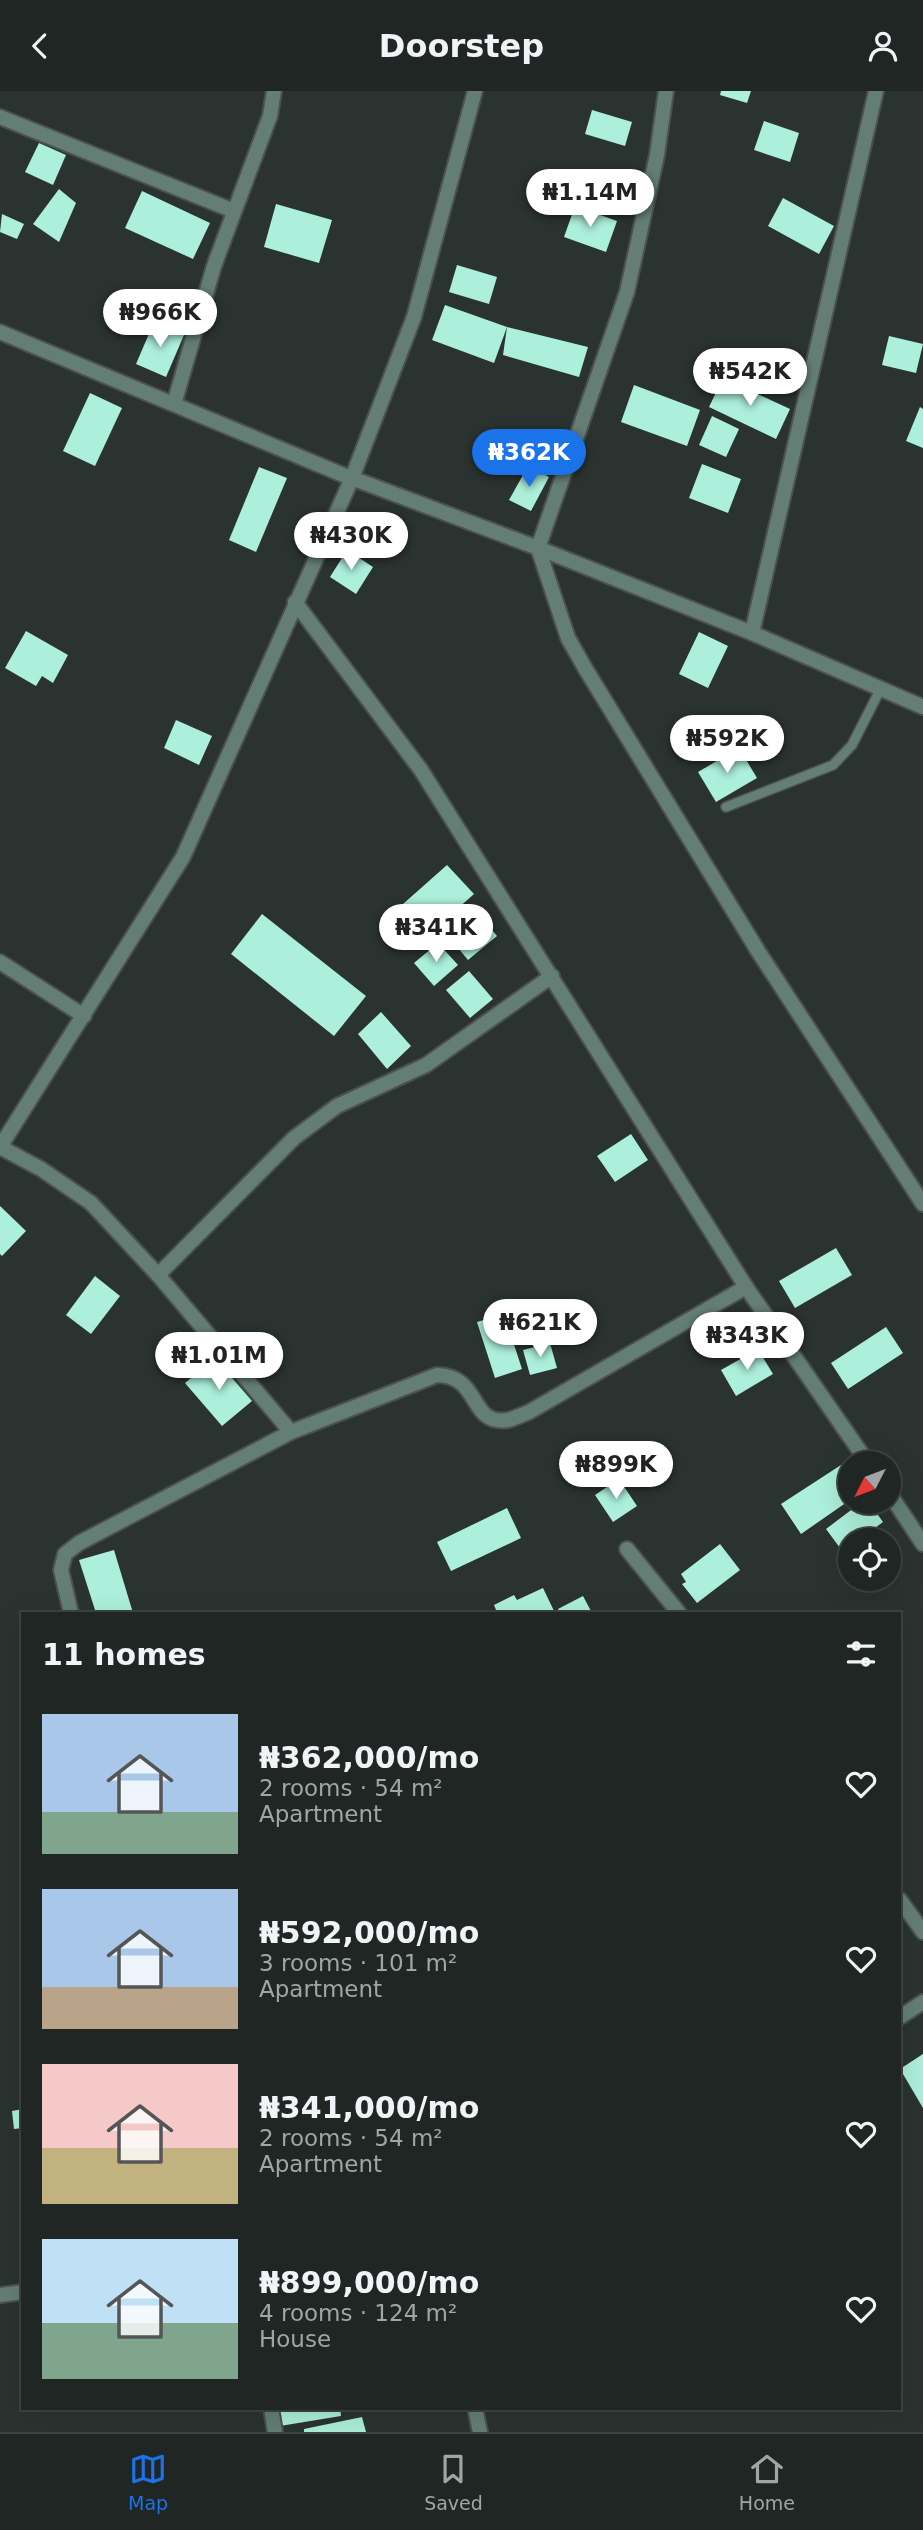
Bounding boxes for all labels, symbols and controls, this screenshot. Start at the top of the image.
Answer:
icon: back [21,27,59,65]
text: Doorstep [379,27,544,65]
icon: person [864,27,902,65]
pin: ₦1.14M [533,169,647,229]
text: ₦1.14M [542,179,638,205]
pin: ₦966K [111,289,209,349]
text: ₦966K [119,299,201,325]
pin: ₦542K [701,349,799,408]
text: ₦542K [709,358,791,384]
pin: ₦362K [480,429,578,489]
text: ₦362K [488,439,570,465]
pin: ₦430K [302,512,400,572]
text: ₦430K [310,522,392,548]
pin: ₦592K [678,715,776,775]
text: ₦592K [686,725,768,751]
pin: ₦341K [387,905,485,964]
text: ₦341K [395,914,477,940]
pin: ₦621K [491,1299,589,1359]
text: ₦621K [499,1309,581,1335]
pin: ₦343K [698,1313,796,1372]
text: ₦343K [706,1322,788,1348]
pin: ₦1.01M [162,1333,276,1392]
text: ₦1.01M [171,1342,267,1368]
pin: ₦899K [567,1441,665,1501]
text: ₦899K [575,1451,657,1477]
north arrow [838,1451,901,1514]
map controls [838,1451,901,1591]
button: locate [838,1528,901,1591]
icon: filters [842,1635,880,1673]
text: 11 homes [42,1637,206,1672]
text: ₦362,000/mo [259,1740,479,1775]
icon: home [98,1742,182,1826]
icon: heart [842,1765,880,1803]
text: 2 rooms · 54 m² [259,1775,443,1801]
text: Apartment [259,1801,382,1827]
text: ₦592,000/mo [259,1915,479,1950]
icon: home [98,1917,182,2001]
icon: heart [842,1940,880,1978]
text: 3 rooms · 101 m² [259,1950,457,1976]
text: Apartment [259,1976,382,2002]
text: ₦341,000/mo [259,2090,479,2125]
icon: home [98,2092,182,2176]
icon: heart [842,2115,880,2153]
text: 2 rooms · 54 m² [259,2125,443,2151]
text: Apartment [259,2151,382,2177]
text: ₦899,000/mo [259,2265,479,2300]
icon: home [98,2267,182,2351]
icon: heart [842,2290,880,2328]
text: 4 rooms · 124 m² [259,2300,457,2326]
text: House [259,2326,331,2352]
tab: Map [128,2450,168,2514]
tab: Saved [424,2450,483,2514]
tab: Home [739,2450,795,2514]

